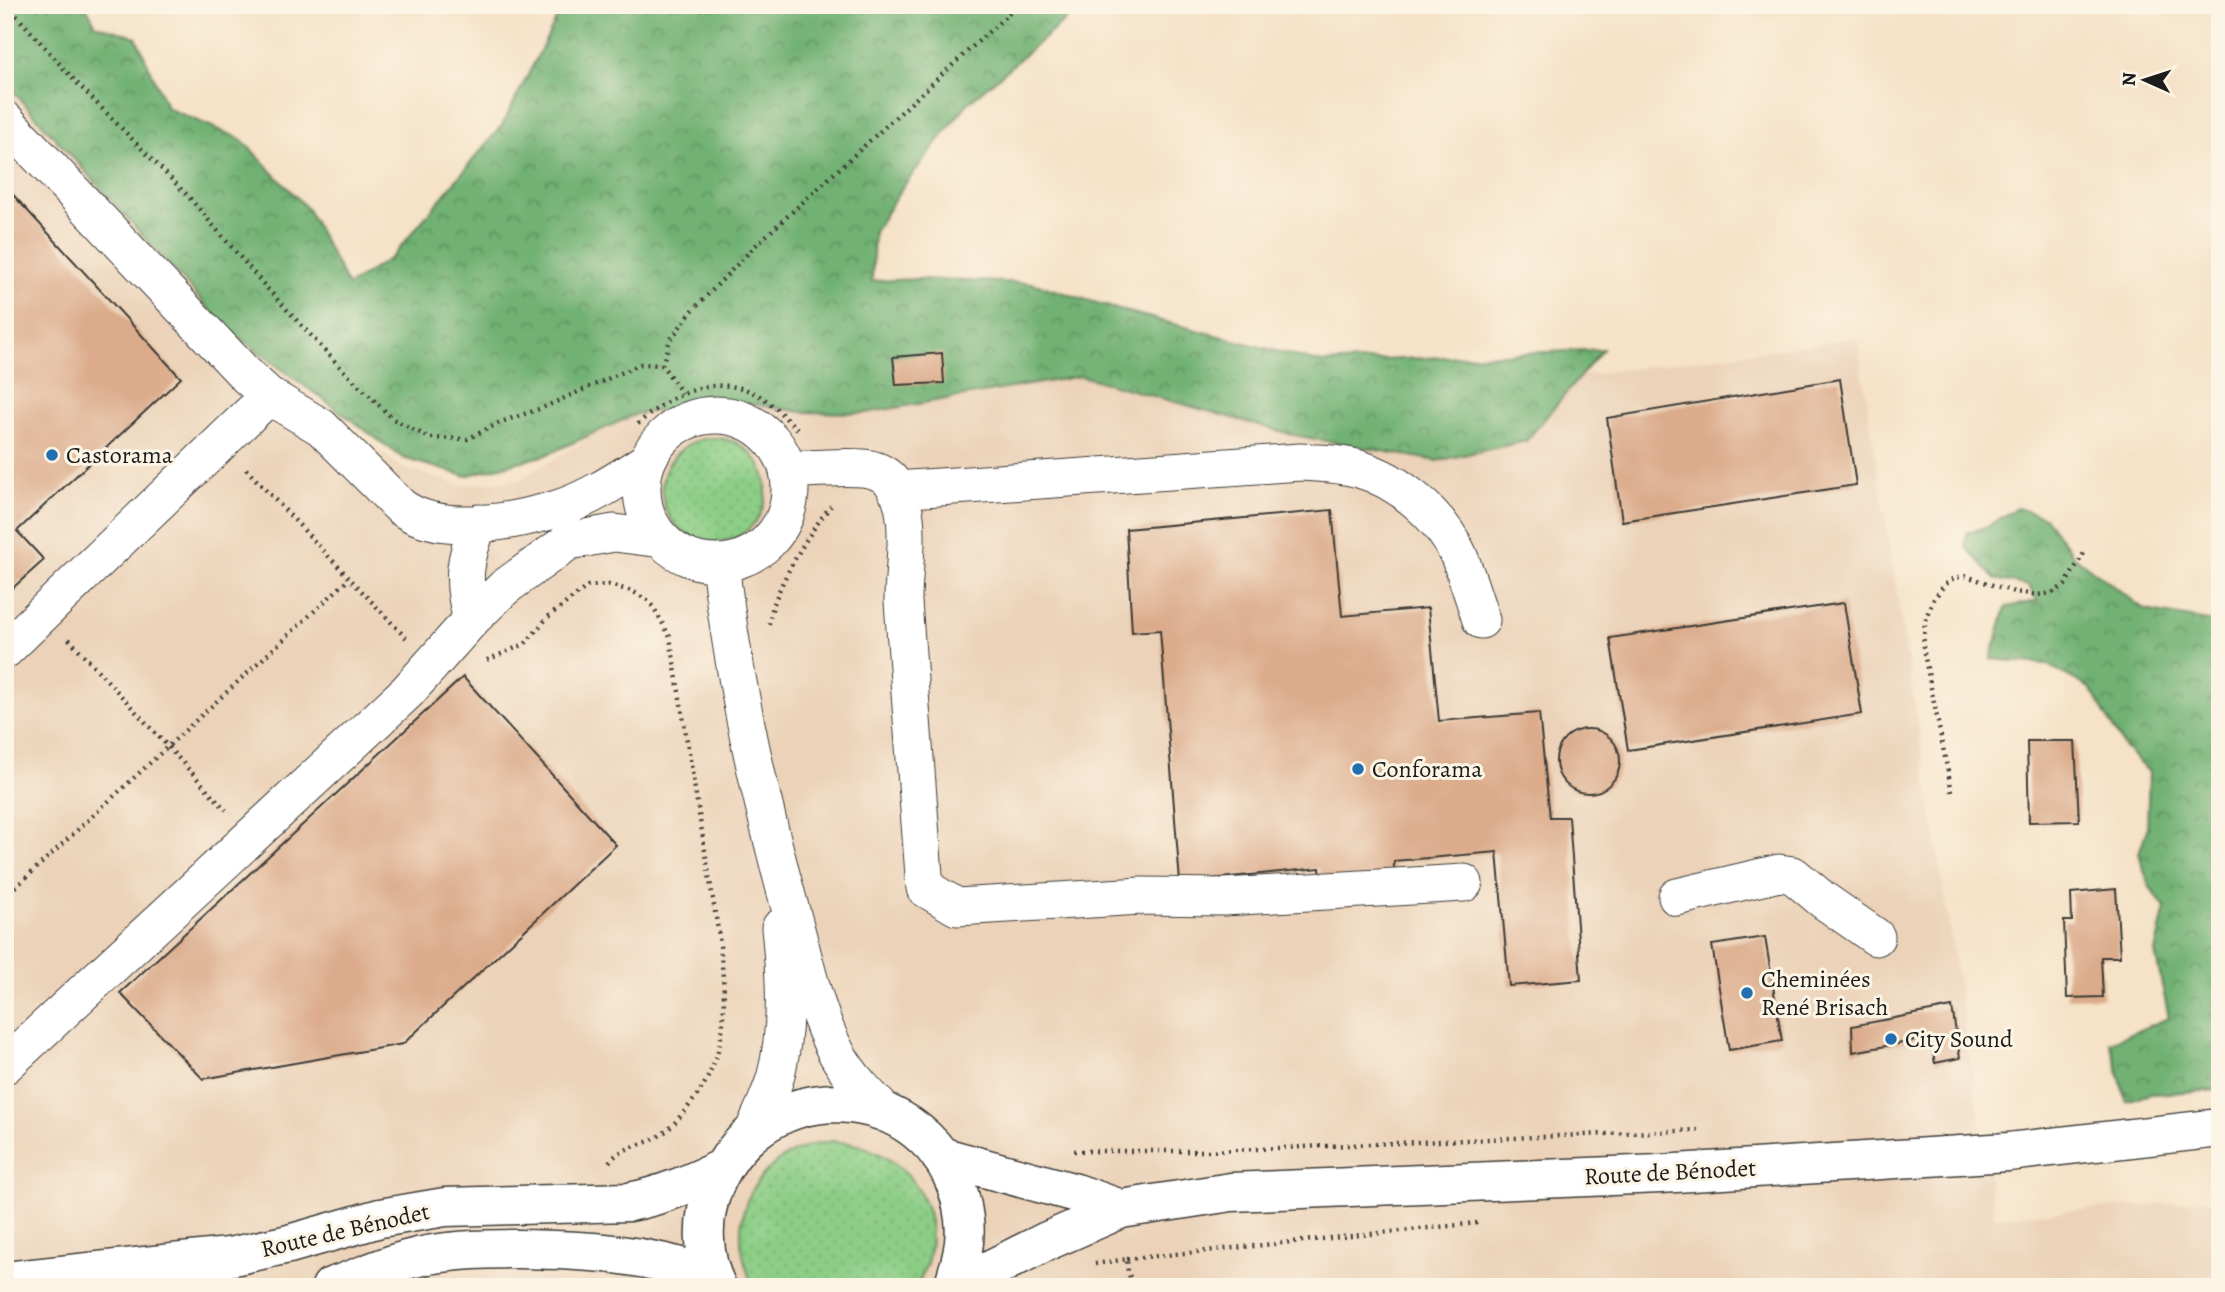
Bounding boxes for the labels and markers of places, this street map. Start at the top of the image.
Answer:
place label: Castorama [66,439,174,471]
marker: Castorama [44,447,60,463]
place label: Conforama [1372,753,1483,785]
marker: Conforama [1350,761,1366,777]
place label: Cheminées René Brisach [1761,963,1888,1023]
marker: Cheminées René Brisach [1739,985,1755,1001]
place label: City Sound [1905,1023,2013,1055]
marker: City Sound [1883,1031,1899,1047]

